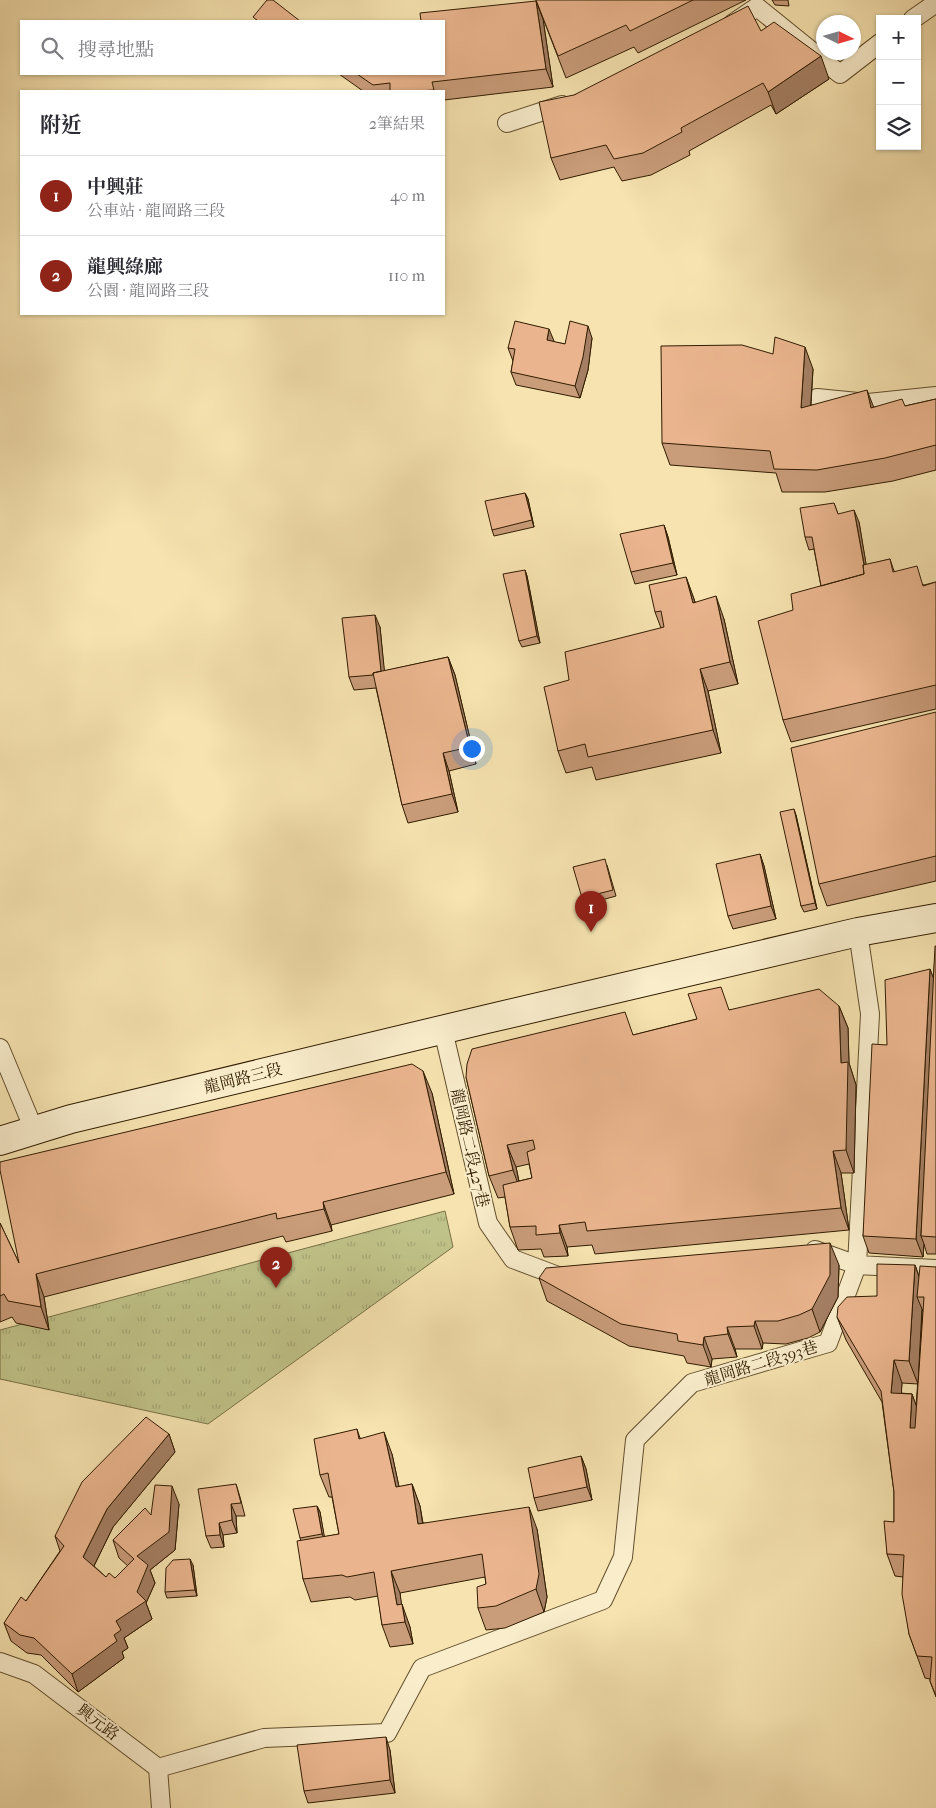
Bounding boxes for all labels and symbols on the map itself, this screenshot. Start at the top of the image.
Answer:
north arrow [816,15,861,60]
your location [459,736,485,762]
pin: 1 [575,891,607,932]
street label: 龍岡路三段 [202,1059,284,1097]
street label: 龍岡路二段427巷 [447,1087,493,1209]
pin: 2 [260,1247,292,1288]
street label: 龍岡路二段393巷 [702,1337,820,1389]
street label: 興元路 [73,1700,123,1744]

